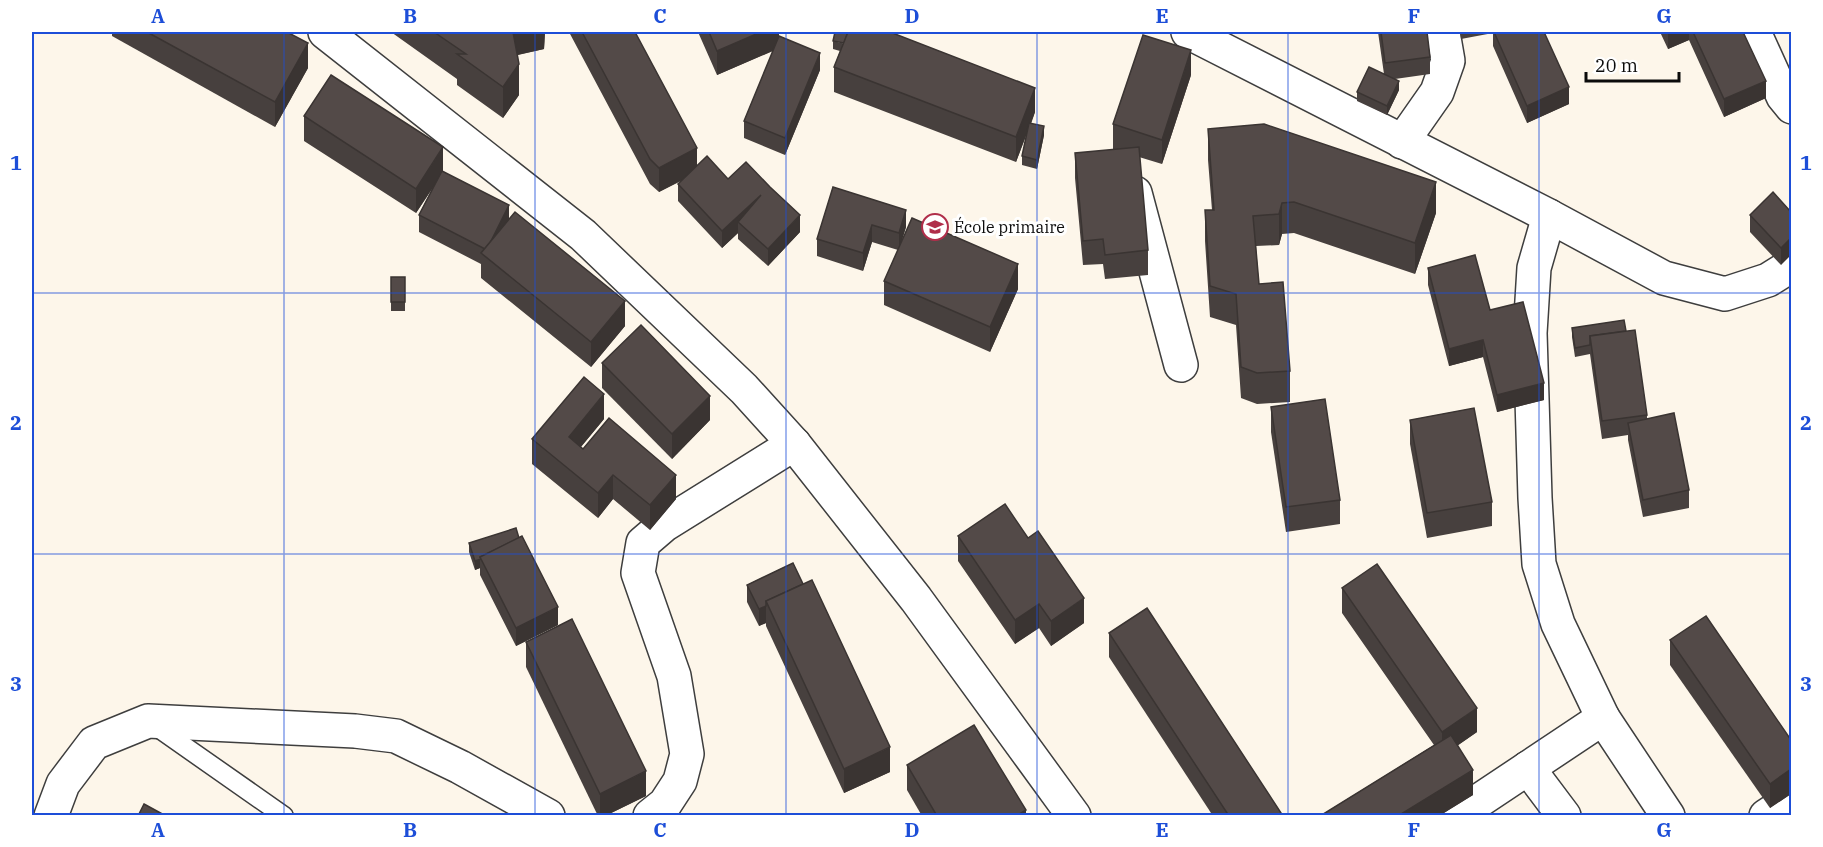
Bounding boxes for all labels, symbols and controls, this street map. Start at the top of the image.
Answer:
text: A [151,2,165,29]
text: B [403,2,417,29]
text: C [653,2,667,29]
text: D [904,2,920,29]
text: E [1155,2,1169,29]
text: F [1408,2,1420,29]
text: G [1656,2,1672,29]
scale bar [1586,45,1679,83]
text: 20 m [1595,54,1638,77]
text: 1 [10,149,22,176]
text: 1 [1800,149,1812,176]
school or university icon: École primaire [920,212,950,242]
place label: École primaire [954,216,1065,237]
text: 2 [10,409,22,436]
text: 2 [1800,409,1812,436]
text: 3 [10,670,22,697]
text: 3 [1800,670,1812,697]
text: A [151,816,165,843]
text: B [403,816,417,843]
text: C [653,816,667,843]
text: D [904,816,920,843]
text: E [1155,816,1169,843]
text: F [1408,816,1420,843]
text: G [1656,816,1672,843]

